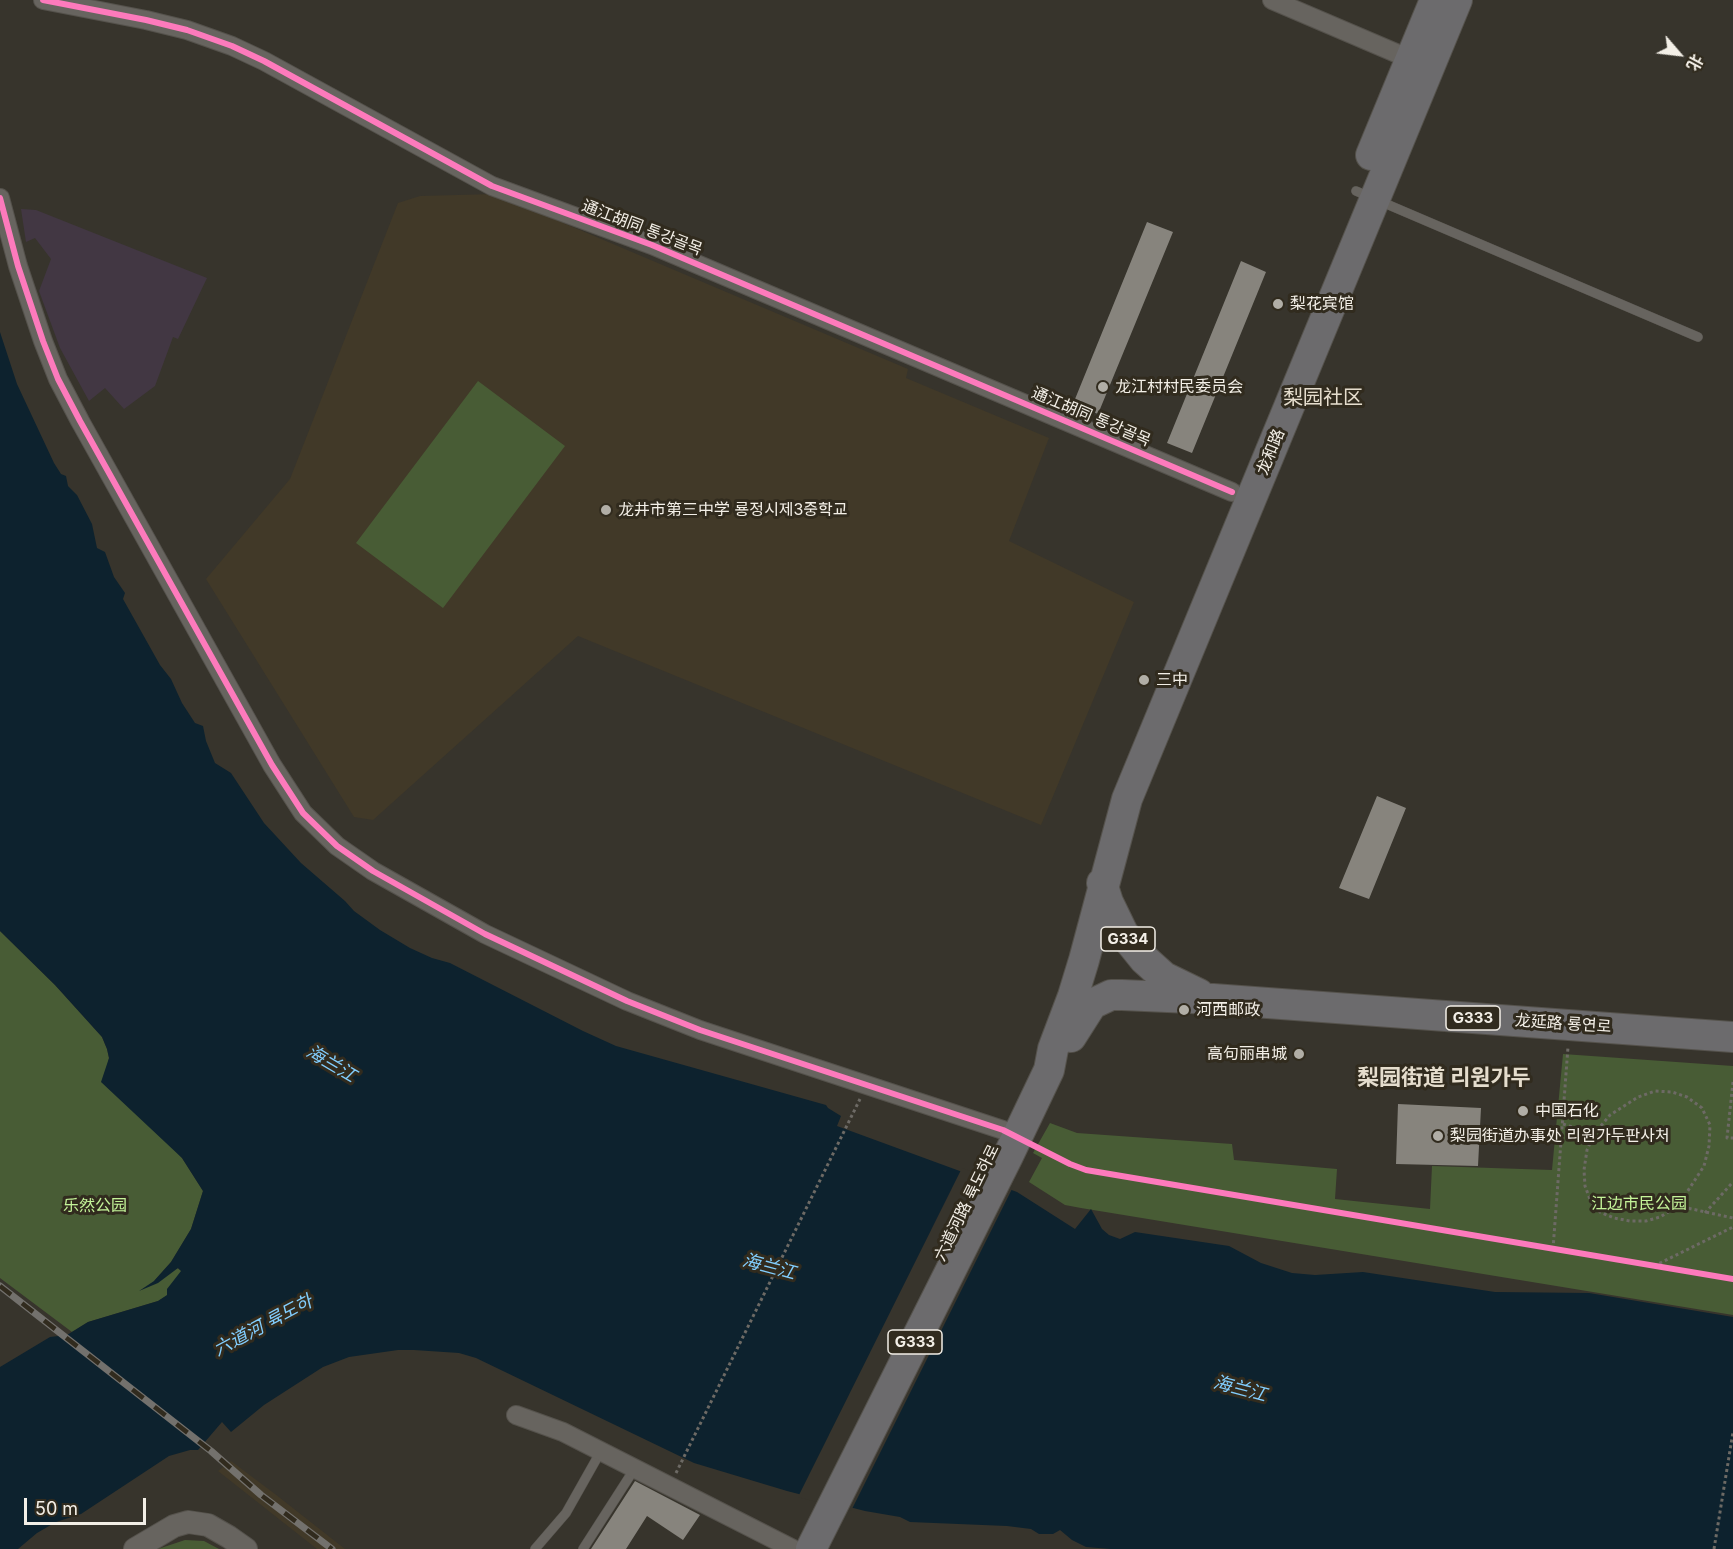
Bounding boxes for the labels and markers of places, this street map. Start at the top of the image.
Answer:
place label: 梨花宾馆 [1290,294,1354,314]
marker: 梨花宾馆 [1271,297,1285,311]
place label: 龙江村村民委员会 [1115,377,1243,397]
marker: 龙江村村民委员会 [1096,380,1110,394]
place label: 龙井市第三中学 룡정시제3중학교 [618,500,847,520]
marker: 龙井市第三中学 룡정시제3중학교 [599,503,613,517]
place label: 三中 [1156,670,1188,690]
marker: 三中 [1137,673,1151,687]
place label: 河西邮政 [1196,1000,1260,1020]
marker: 河西邮政 [1177,1003,1191,1017]
place label: 高句丽串城 [1207,1044,1287,1064]
marker: 高句丽串城 [1292,1047,1306,1061]
place label: 中国石化 [1535,1101,1599,1121]
marker: 中国石化 [1516,1104,1530,1118]
place label: 梨园街道办事处 리원가두판사처 [1450,1126,1670,1146]
marker: 梨园街道办事处 리원가두판사처 [1431,1129,1445,1143]

